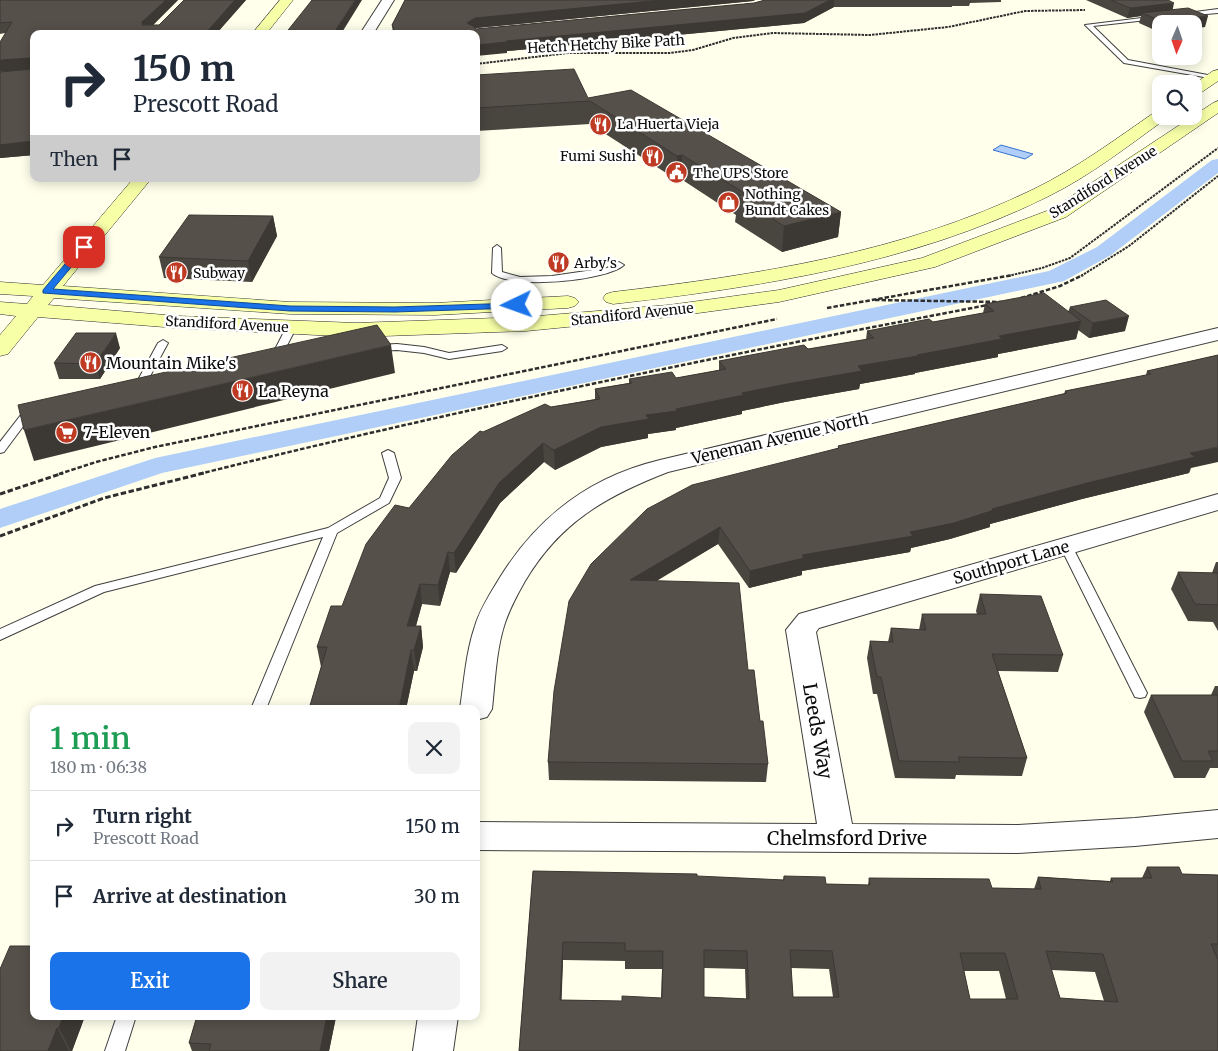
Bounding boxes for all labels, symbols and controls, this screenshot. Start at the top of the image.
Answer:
north arrow [1152,15,1202,65]
map controls [1152,15,1202,125]
street label: Hetch Hetchy Bike Path [527,31,685,57]
text: 150 m [133,47,235,91]
icon: right [50,50,115,115]
button: search [1152,75,1202,125]
text: Prescott Road [133,90,279,118]
restaurant icon: La Huerta Vieja [589,112,613,136]
place label: La Huerta Vieja [617,115,720,133]
street label: Standiford Avenue [1046,142,1160,222]
restaurant icon: Fumi Sushi [640,144,664,168]
icon: arrive [108,145,136,173]
text: Then [50,147,98,171]
place label: Fumi Sushi [560,147,636,165]
public building icon: The UPS Store [665,161,689,185]
place label: The UPS Store [693,164,788,182]
place label: Nothing Bundt Cakes [745,185,829,219]
shop icon: Nothing Bundt Cakes [717,190,741,214]
pin [63,226,105,268]
icon: arrive [70,233,98,261]
restaurant icon: Arby's [546,251,570,275]
place label: Arby's [573,254,617,272]
restaurant icon: Subway [165,261,189,285]
place label: Subway [193,264,246,282]
position arrow [490,278,542,330]
street label: Standiford Avenue [570,299,694,329]
street label: Standiford Avenue [165,312,289,336]
restaurant icon: Mountain Mike's [78,351,102,375]
place label: Mountain Mike's [106,353,236,373]
restaurant icon: La Reyna [230,379,254,403]
place label: La Reyna [258,381,329,401]
street label: Veneman Avenue North [688,408,871,468]
supermarket icon: 7-Eleven [55,420,79,444]
place label: 7-Eleven [83,422,151,442]
street label: Southport Lane [951,536,1071,588]
street label: Leeds Way [798,681,838,781]
text: 1 min [50,719,131,757]
button: close [408,722,460,774]
text: 180 m · 06:38 [50,757,147,777]
text: Turn right [93,804,192,828]
icon: right [50,812,78,840]
text: 150 m [406,814,460,838]
street label: Chelmsford Drive [767,826,927,850]
text: Prescott Road [93,828,199,848]
icon: arrive [50,882,78,910]
text: Arrive at destination [93,884,287,908]
text: 30 m [414,884,460,908]
button: Exit [50,952,250,1010]
button: Share [260,952,460,1010]

